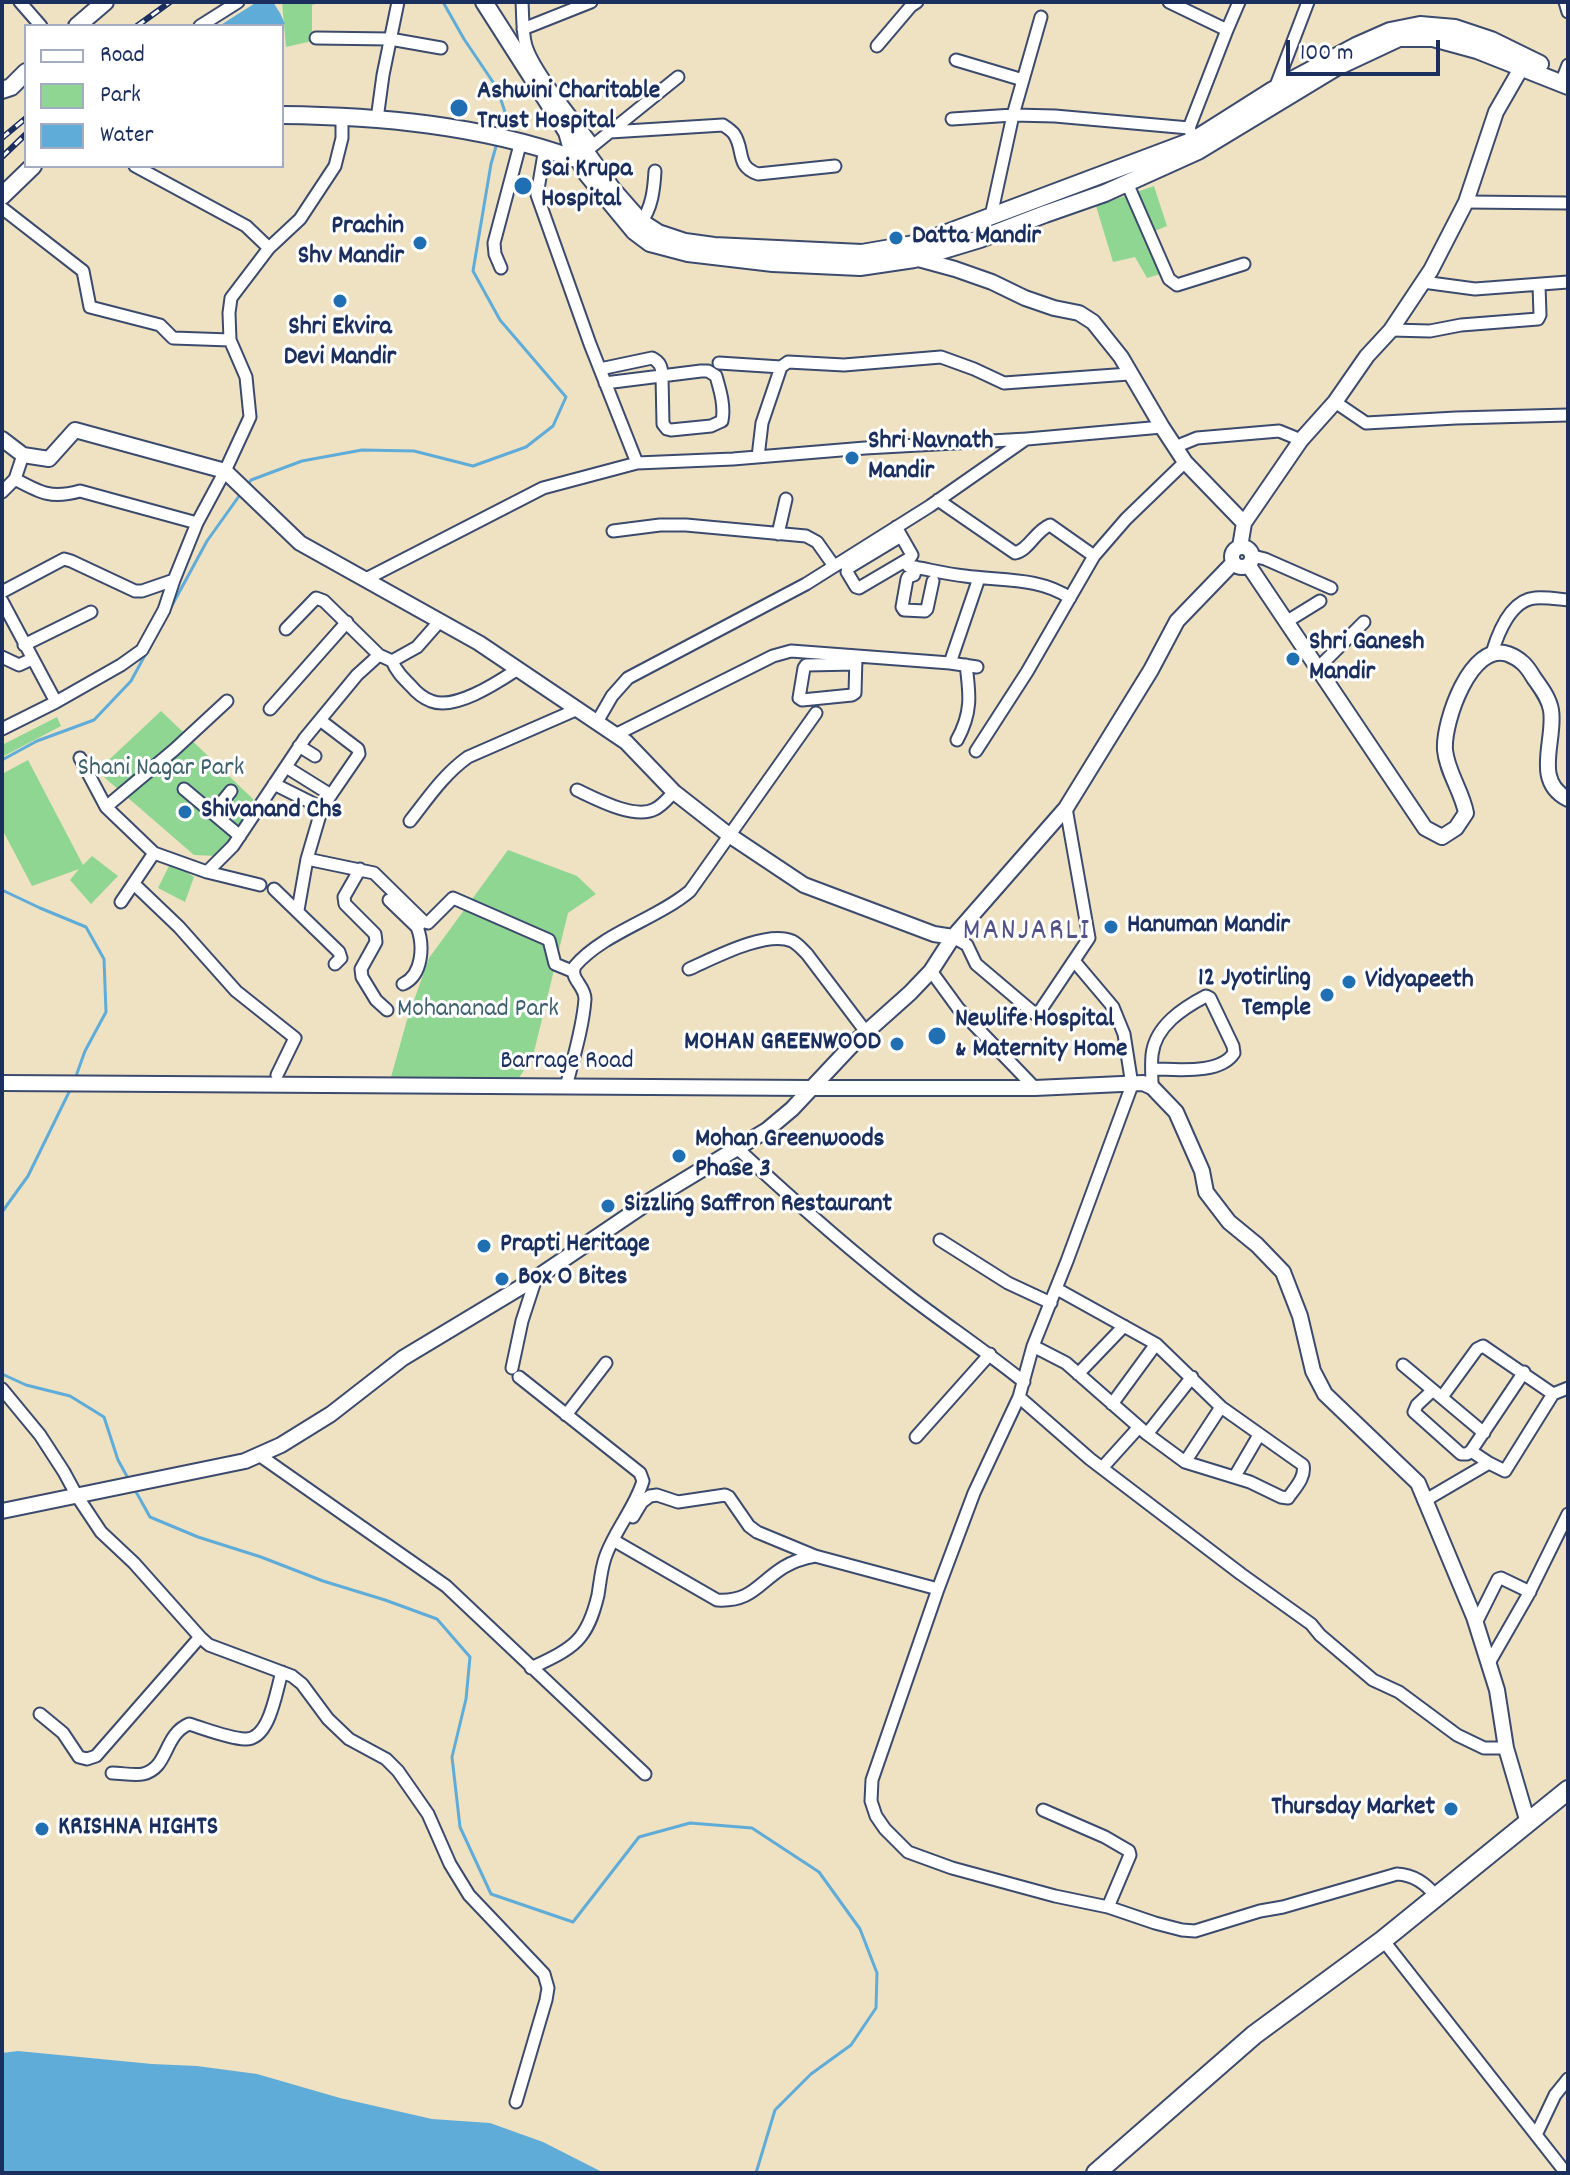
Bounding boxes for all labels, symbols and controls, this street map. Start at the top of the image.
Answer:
legend [24,24,284,168]
scale bar [1290,24,1444,74]
text: 100 m [1300,37,1353,71]
text: Road [100,39,145,73]
place label: Ashwini Charitable Trust Hospital [477,77,660,138]
text: Park [100,79,141,113]
marker: Ashwini Charitable Trust Hospital [448,97,470,119]
text: Water [100,119,153,153]
place label: Sai Krupa Hospital [541,155,632,216]
marker: Sai Krupa Hospital [512,175,534,197]
place label: Prachin Shv Mandir [298,212,404,274]
place label: Datta Mandir [912,222,1041,254]
marker: Datta Mandir [887,229,905,247]
marker: Prachin Shv Mandir [411,234,429,252]
marker: Shri Ekvira Devi Mandir [331,292,349,310]
place label: Shri Ekvira Devi Mandir [284,313,396,374]
place label: Shri Navnath Mandir [868,427,993,488]
marker: Shri Navnath Mandir [843,449,861,467]
place label: Shri Ganesh Mandir [1309,628,1424,690]
marker: Shri Ganesh Mandir [1284,650,1302,668]
park label: Shani Nagar Park [78,754,244,786]
place label: Shivanand Chs [201,796,342,828]
marker: Shivanand Chs [176,803,194,821]
place label: Hanuman Mandir [1127,911,1290,943]
district label: MANJARLI [963,916,1091,952]
marker: Hanuman Mandir [1102,918,1120,936]
place label: 12 Jyotirling Temple [1198,964,1311,1026]
place label: Vidyapeeth [1365,966,1474,998]
marker: Vidyapeeth [1340,973,1358,991]
marker: 12 Jyotirling Temple [1318,986,1336,1004]
park label: Mohananad Park [397,995,559,1027]
place label: Newlife Hospital & Maternity Home [955,1005,1128,1066]
marker: Newlife Hospital & Maternity Home [926,1025,948,1047]
place label: MOHAN GREENWOOD [684,1028,881,1060]
marker: MOHAN GREENWOOD [888,1035,906,1053]
street label: Barrage Road [500,1047,634,1079]
place label: Mohan Greenwoods Phase 3 [695,1125,885,1186]
marker: Mohan Greenwoods Phase 3 [670,1147,688,1165]
place label: Sizzling Saffron Restaurant [624,1190,892,1222]
marker: Sizzling Saffron Restaurant [599,1197,617,1215]
place label: Prapti Heritage [500,1230,650,1262]
marker: Prapti Heritage [475,1237,493,1255]
place label: Box O Bites [518,1263,627,1295]
marker: Box O Bites [493,1270,511,1288]
place label: Thursday Market [1271,1793,1435,1825]
marker: Thursday Market [1442,1800,1460,1818]
place label: KRISHNA HIGHTS [58,1813,218,1845]
marker: KRISHNA HIGHTS [33,1820,51,1838]

